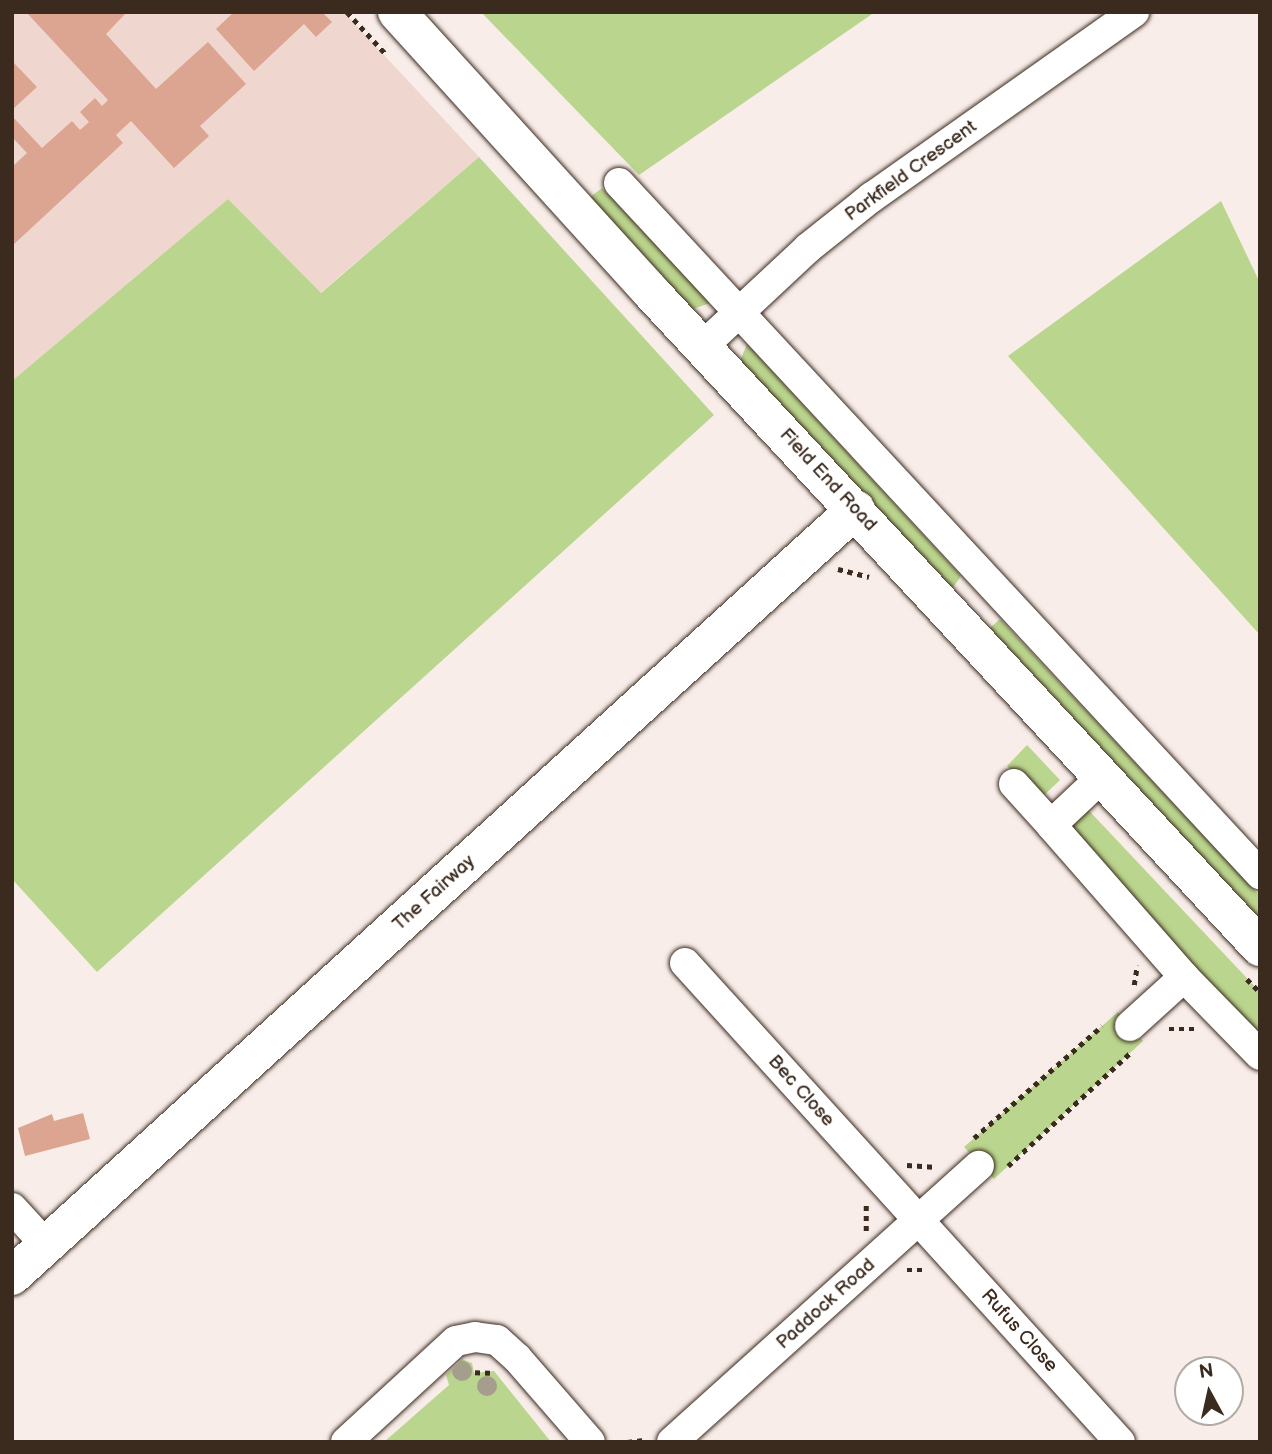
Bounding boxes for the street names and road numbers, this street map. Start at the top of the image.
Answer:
street label: Parkfield Crescent [841,116,981,226]
street label: Field End Road [775,424,881,536]
street label: The Fairway [388,850,480,936]
street label: Bec Close [763,1050,839,1132]
street label: Paddock Road [772,1254,880,1354]
street label: Rufus Close [976,1285,1062,1377]

